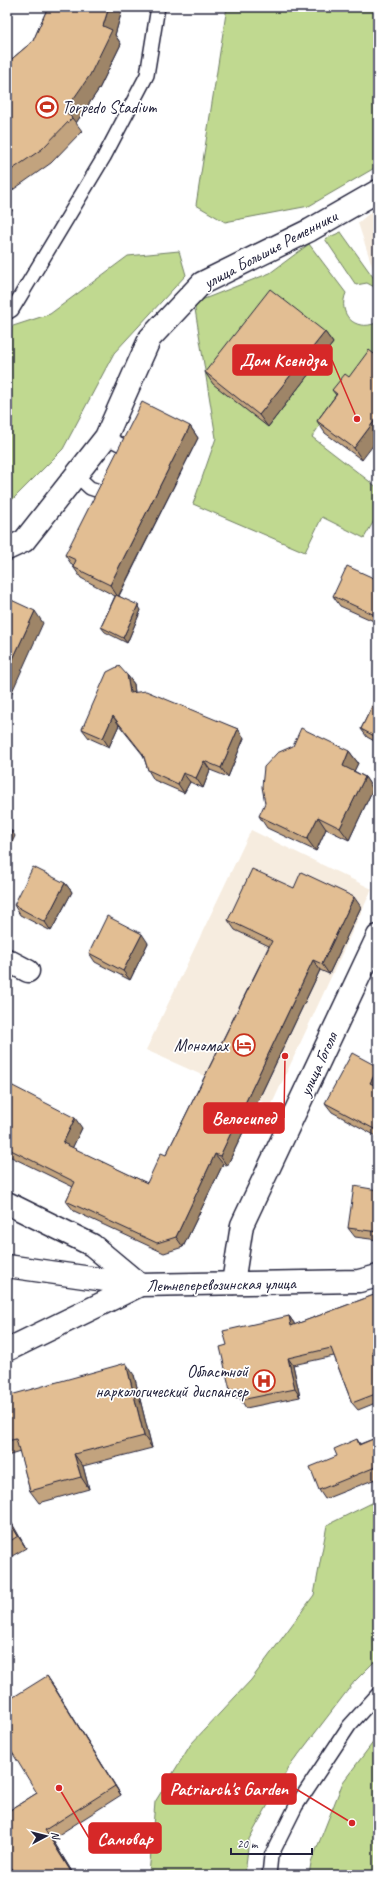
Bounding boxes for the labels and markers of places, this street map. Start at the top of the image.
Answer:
sports icon: Torpedo Stadium [34,94,60,120]
place label: Torpedo Stadium [62,97,157,118]
callout: Дом Ксендза [233,345,332,375]
hotel icon: Мономах [231,1032,257,1058]
place label: Мономах [174,1035,229,1056]
callout: Велосипед [204,1103,284,1133]
place label: Областной наркологический диспансер [96,1361,250,1402]
hospital icon: Областной наркологический диспансер [251,1368,277,1394]
callout: Patriarch's Garden [162,1774,296,1804]
callout: Самовар [89,1823,161,1853]

